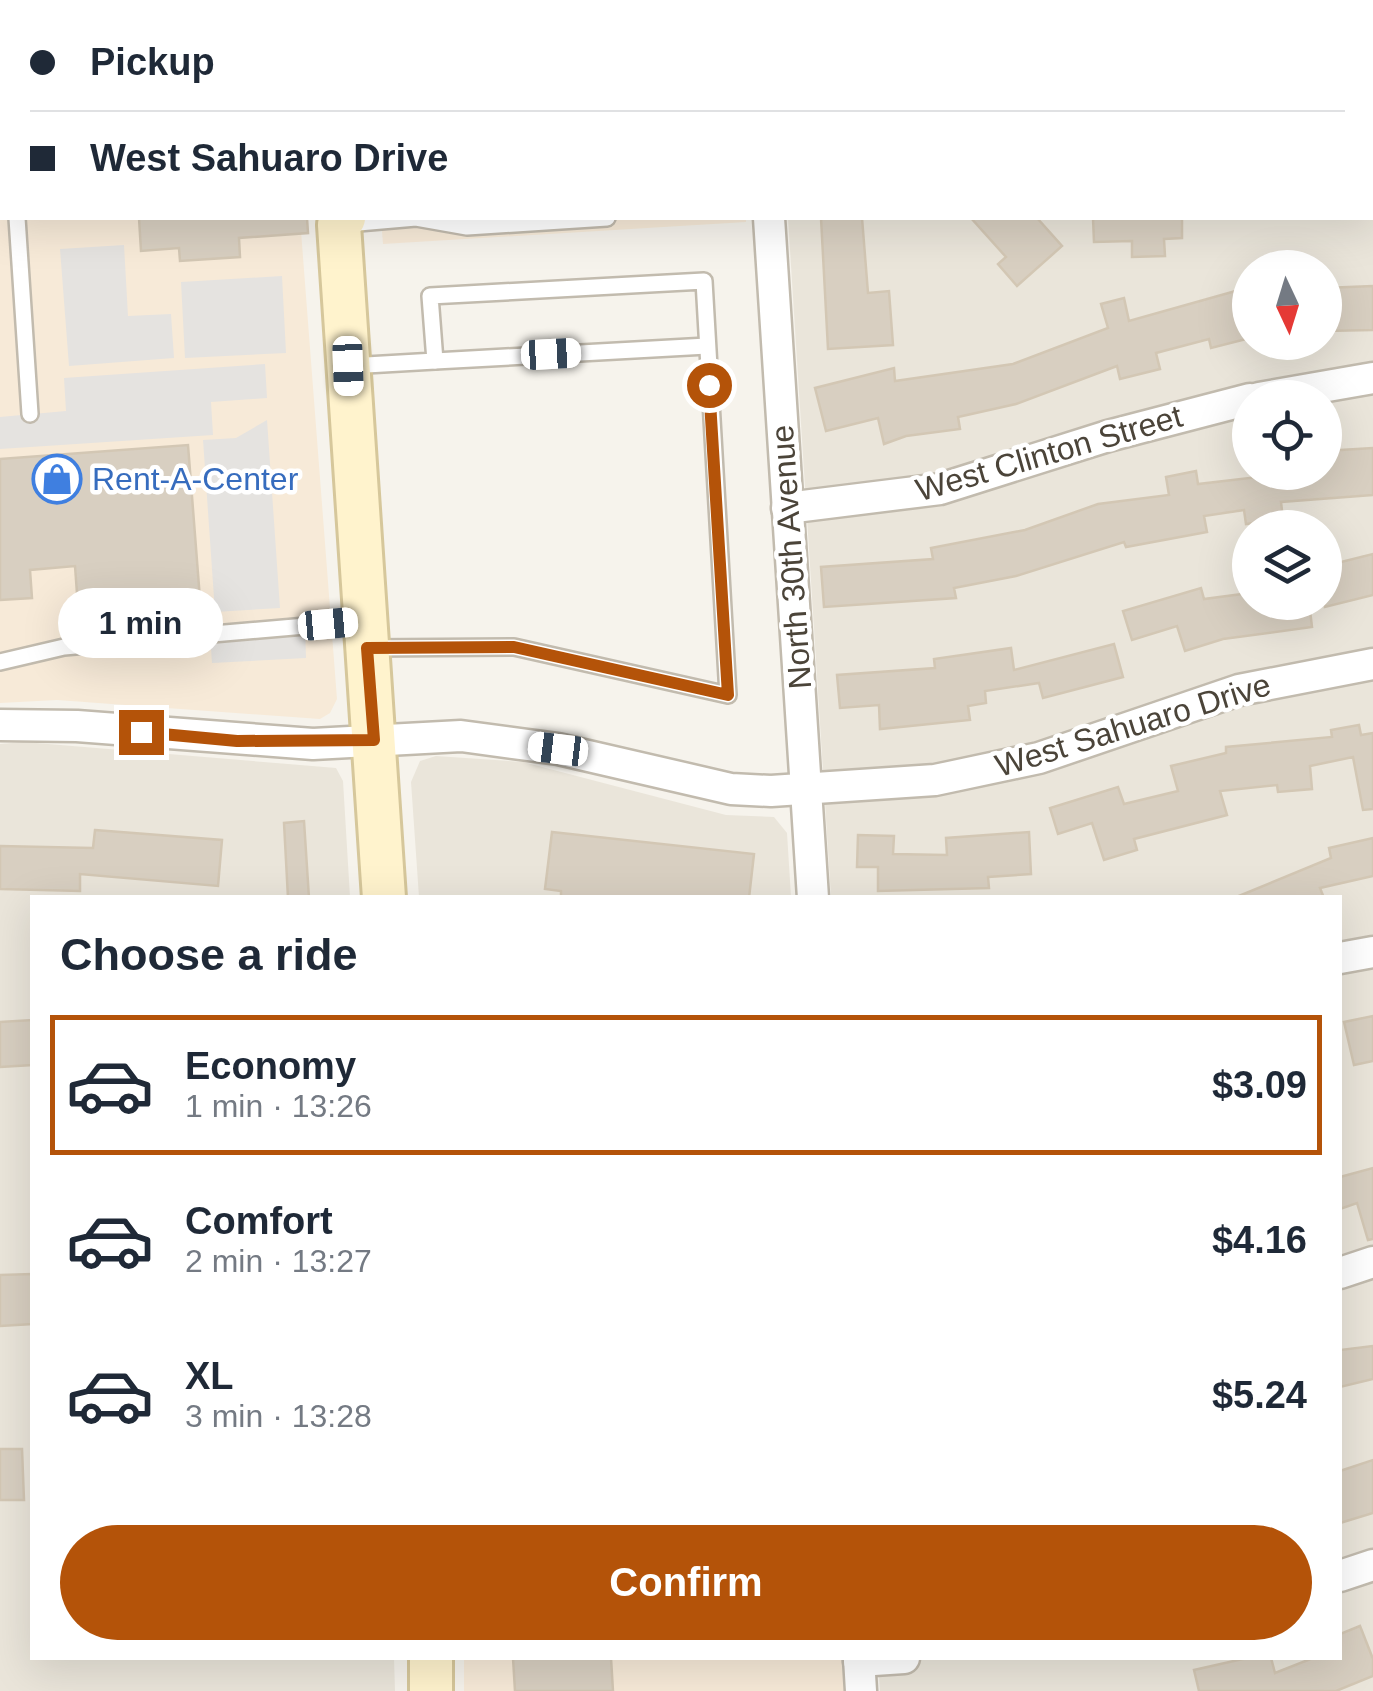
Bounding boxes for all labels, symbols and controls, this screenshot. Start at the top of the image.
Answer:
text: Pickup [90,41,215,83]
text: West Sahuaro Drive [90,137,448,179]
north arrow [1232,250,1342,360]
map controls [1232,250,1342,620]
car [332,335,364,397]
car [520,337,582,371]
route start [687,363,732,408]
button: locate [1232,380,1342,490]
street label: West Clinton Street [912,398,1186,508]
street label: North 30th Avenue [764,424,818,690]
shop icon: Rent-A-Center [31,453,83,505]
place label: Rent-A-Center [92,461,299,497]
button: layers [1232,510,1342,620]
callout: 1 min [58,587,224,657]
text: 1 min [99,605,182,641]
car [297,606,359,642]
street label: West Sahuaro Drive [991,666,1275,784]
route end [119,710,164,755]
car [526,730,590,768]
text: Choose a ride [60,929,358,980]
icon: car [65,1040,155,1130]
text: Economy [185,1045,356,1087]
text: $3.09 [1212,1064,1307,1106]
text: 1 min · 13:26 [185,1088,372,1124]
icon: car [65,1195,155,1285]
text: Comfort [185,1200,333,1242]
text: $4.16 [1212,1219,1307,1261]
text: 2 min · 13:27 [185,1243,372,1279]
icon: car [65,1350,155,1440]
text: XL [185,1355,234,1397]
text: $5.24 [1212,1374,1307,1416]
text: 3 min · 13:28 [185,1398,372,1434]
button: Confirm [60,1525,1312,1640]

